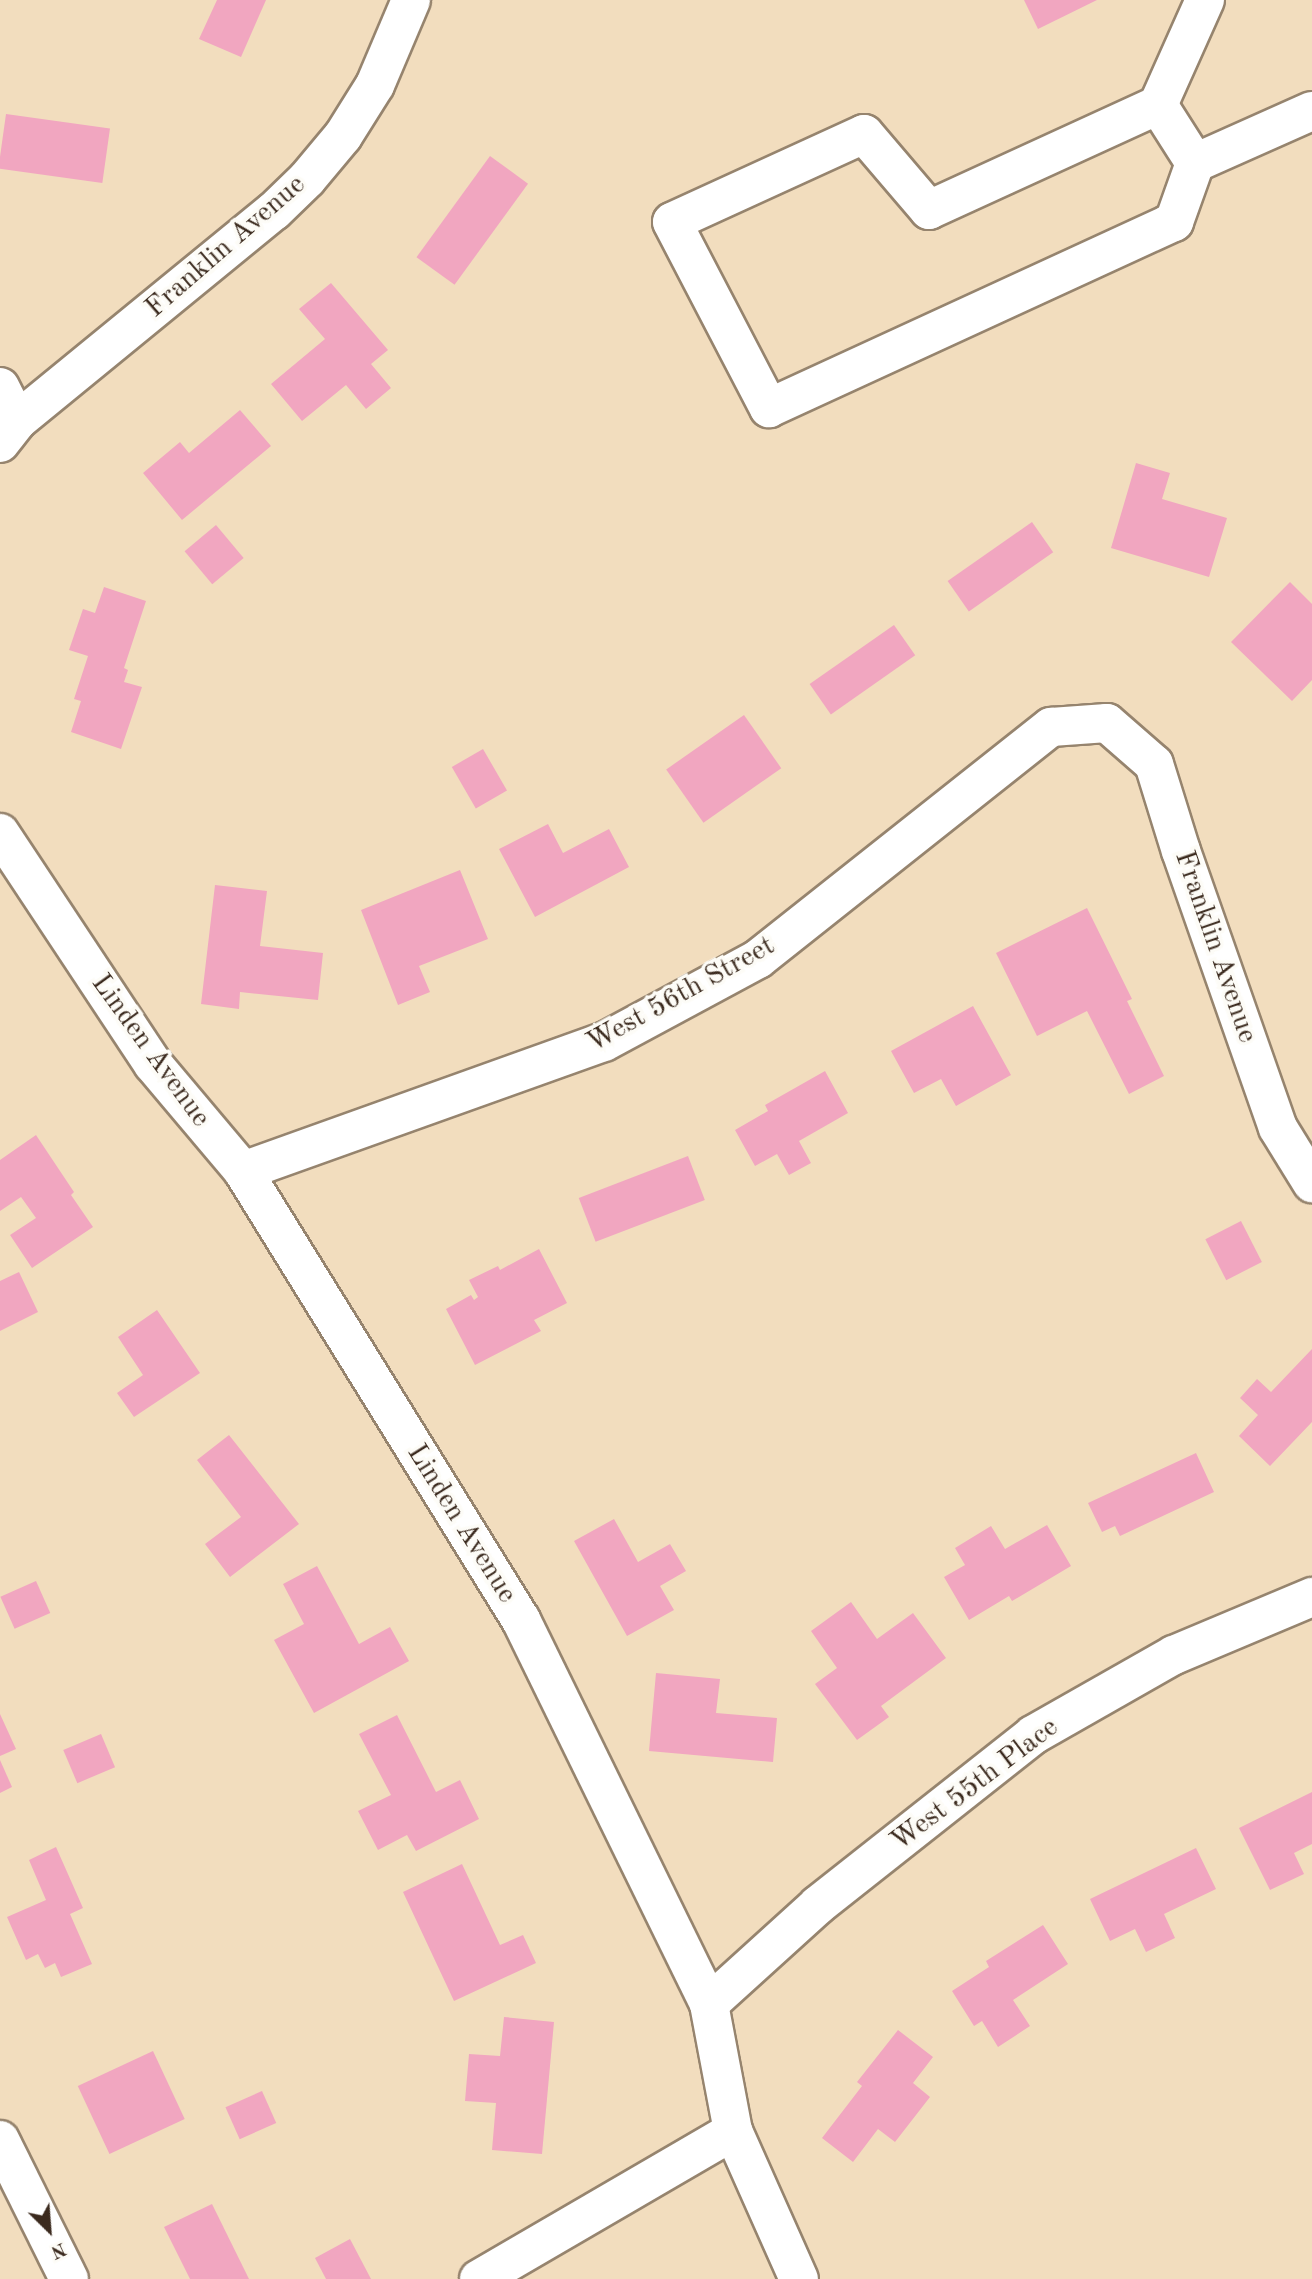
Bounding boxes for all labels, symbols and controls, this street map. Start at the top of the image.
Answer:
street label: Franklin Avenue [139,168,313,326]
street label: Franklin Avenue [1166,847,1264,1047]
street label: West 56th Street [581,930,781,1060]
street label: Linden Avenue [83,968,217,1134]
street label: Linden Avenue [399,1438,523,1610]
street label: West 55th Place [885,1711,1065,1859]
north arrow [14,2195,84,2265]
text: N [47,2238,69,2261]

